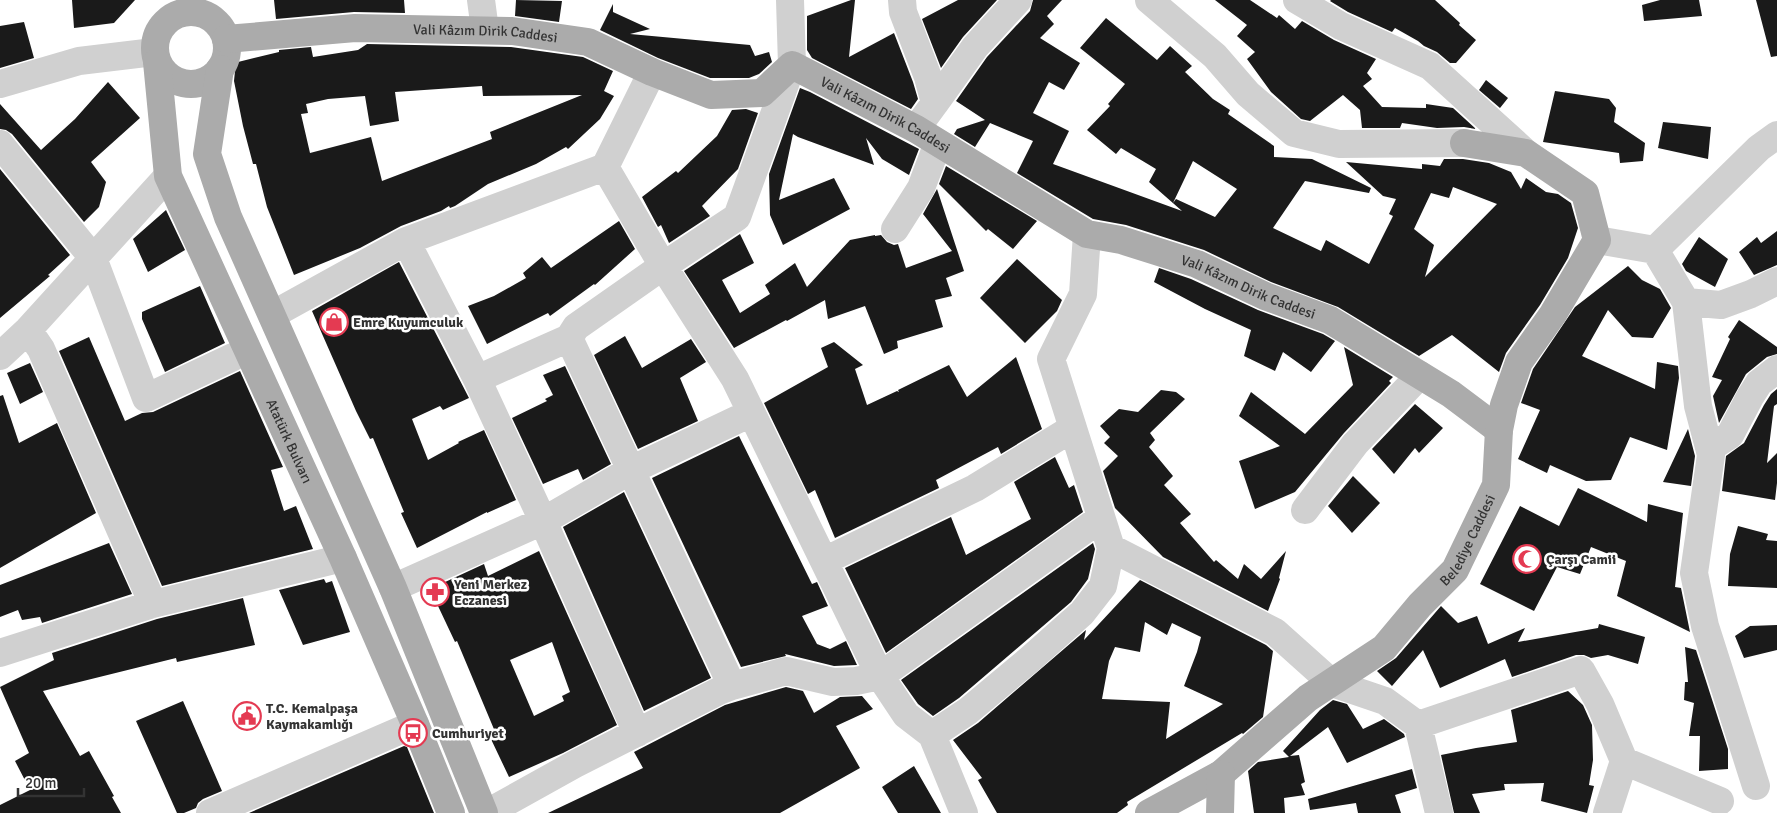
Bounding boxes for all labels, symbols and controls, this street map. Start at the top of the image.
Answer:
street label: Vali Kâzım Dirik Caddesi [413,21,559,46]
street label: Vali Kâzım Dirik Caddesi [817,73,953,157]
street label: Vali Kâzım Dirik Caddesi [1179,251,1318,323]
shop icon: Emre Kuyumculuk [319,307,349,337]
place label: Emre Kuyumculuk [353,314,464,331]
street label: Atatürk Bulvarı [262,396,316,486]
street label: Belediye Caddesi [1436,492,1499,590]
mosque icon: Çarşı Camii [1512,544,1542,574]
place label: Çarşı Camii [1546,551,1616,568]
place label: Yeni Merkez Eczanesi [453,576,527,609]
pharmacy icon: Yeni Merkez Eczanesi [420,577,450,607]
place label: T.C. Kemalpaşa Kaymakamlığı [266,700,358,733]
public building icon: T.C. Kemalpaşa Kaymakamlığı [232,701,262,731]
bus stop icon: Cumhuriyet [398,718,428,748]
place label: Cumhuriyet [432,725,504,742]
scale bar [18,766,84,798]
text: 20 m [25,774,56,792]

